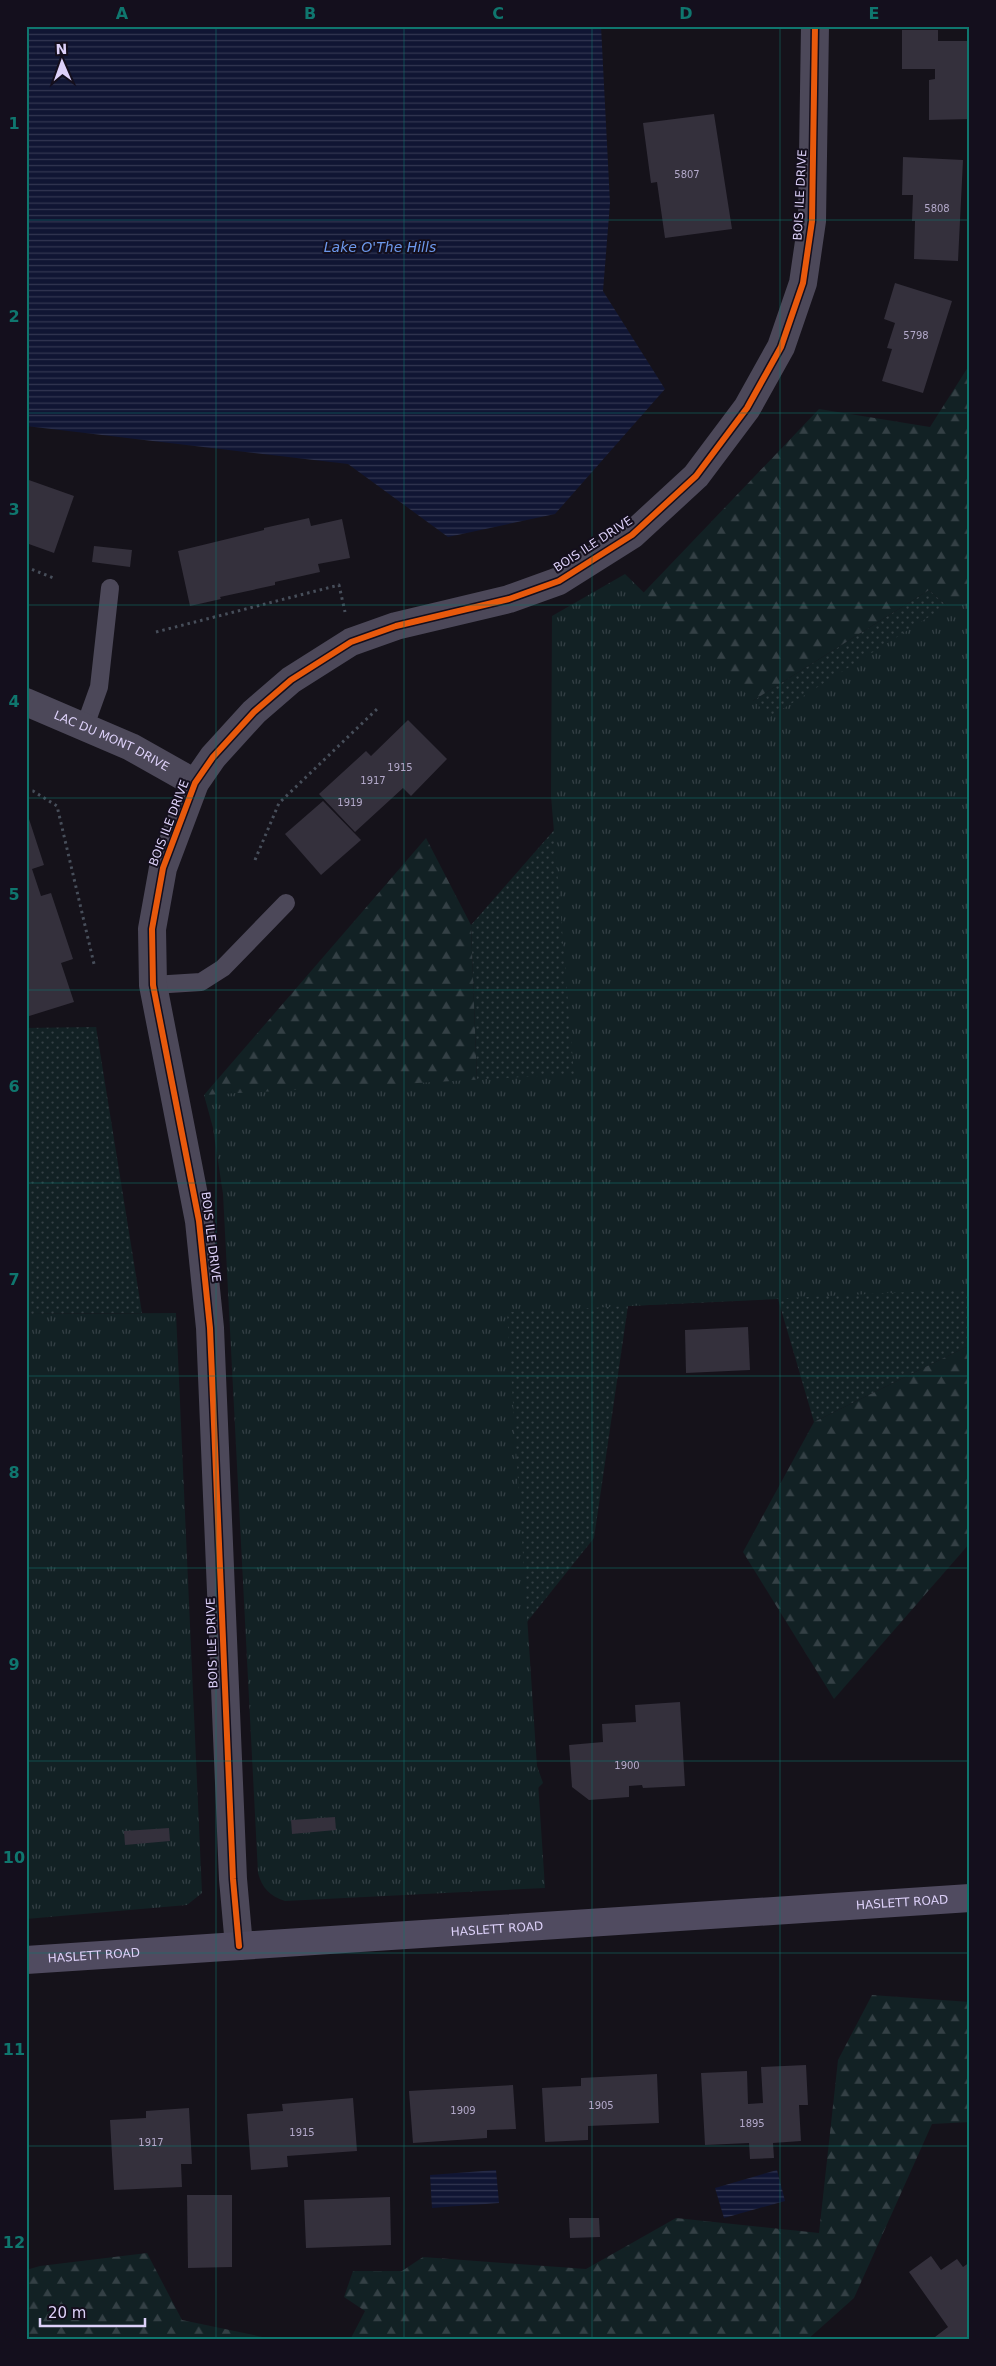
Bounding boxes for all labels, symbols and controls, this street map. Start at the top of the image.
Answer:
text: A [116,4,129,23]
text: B [304,4,316,23]
text: C [492,4,504,23]
text: D [679,4,693,23]
text: E [869,4,879,23]
north arrow [38,38,88,88]
text: N [55,41,68,57]
text: 1 [8,114,20,133]
street label: BOIS ILE DRIVE [791,149,809,241]
house number: 5807 [674,169,700,180]
house number: 5808 [924,203,950,214]
water label: Lake O'The Hills [324,239,436,255]
text: 2 [8,307,20,326]
house number: 5798 [903,330,929,341]
text: 3 [8,500,20,519]
street label: BOIS ILE DRIVE [551,513,635,575]
text: 4 [8,692,20,711]
street label: LAC DU MONT DRIVE [52,708,172,774]
house number: 1915 [387,762,413,773]
house number: 1917 [360,775,386,786]
street label: BOIS ILE DRIVE [146,778,192,868]
house number: 1919 [337,797,363,808]
text: 5 [8,885,20,904]
text: 6 [8,1077,20,1096]
street label: BOIS ILE DRIVE [199,1191,223,1283]
text: 7 [8,1270,20,1289]
text: 8 [8,1463,20,1482]
street label: BOIS ILE DRIVE [203,1597,221,1689]
text: 9 [8,1655,20,1674]
house number: 1900 [614,1760,640,1771]
text: 10 [3,1848,25,1867]
street label: HASLETT ROAD [856,1892,949,1912]
street label: HASLETT ROAD [450,1919,544,1939]
street label: HASLETT ROAD [47,1946,140,1966]
text: 11 [3,2040,25,2059]
house number: 1905 [588,2100,614,2111]
house number: 1909 [450,2105,476,2116]
house number: 1895 [739,2118,765,2129]
house number: 1915 [289,2127,315,2138]
house number: 1917 [138,2137,164,2148]
text: 12 [3,2233,25,2252]
scale bar [40,2296,145,2328]
text: 20 m [48,2304,86,2322]

